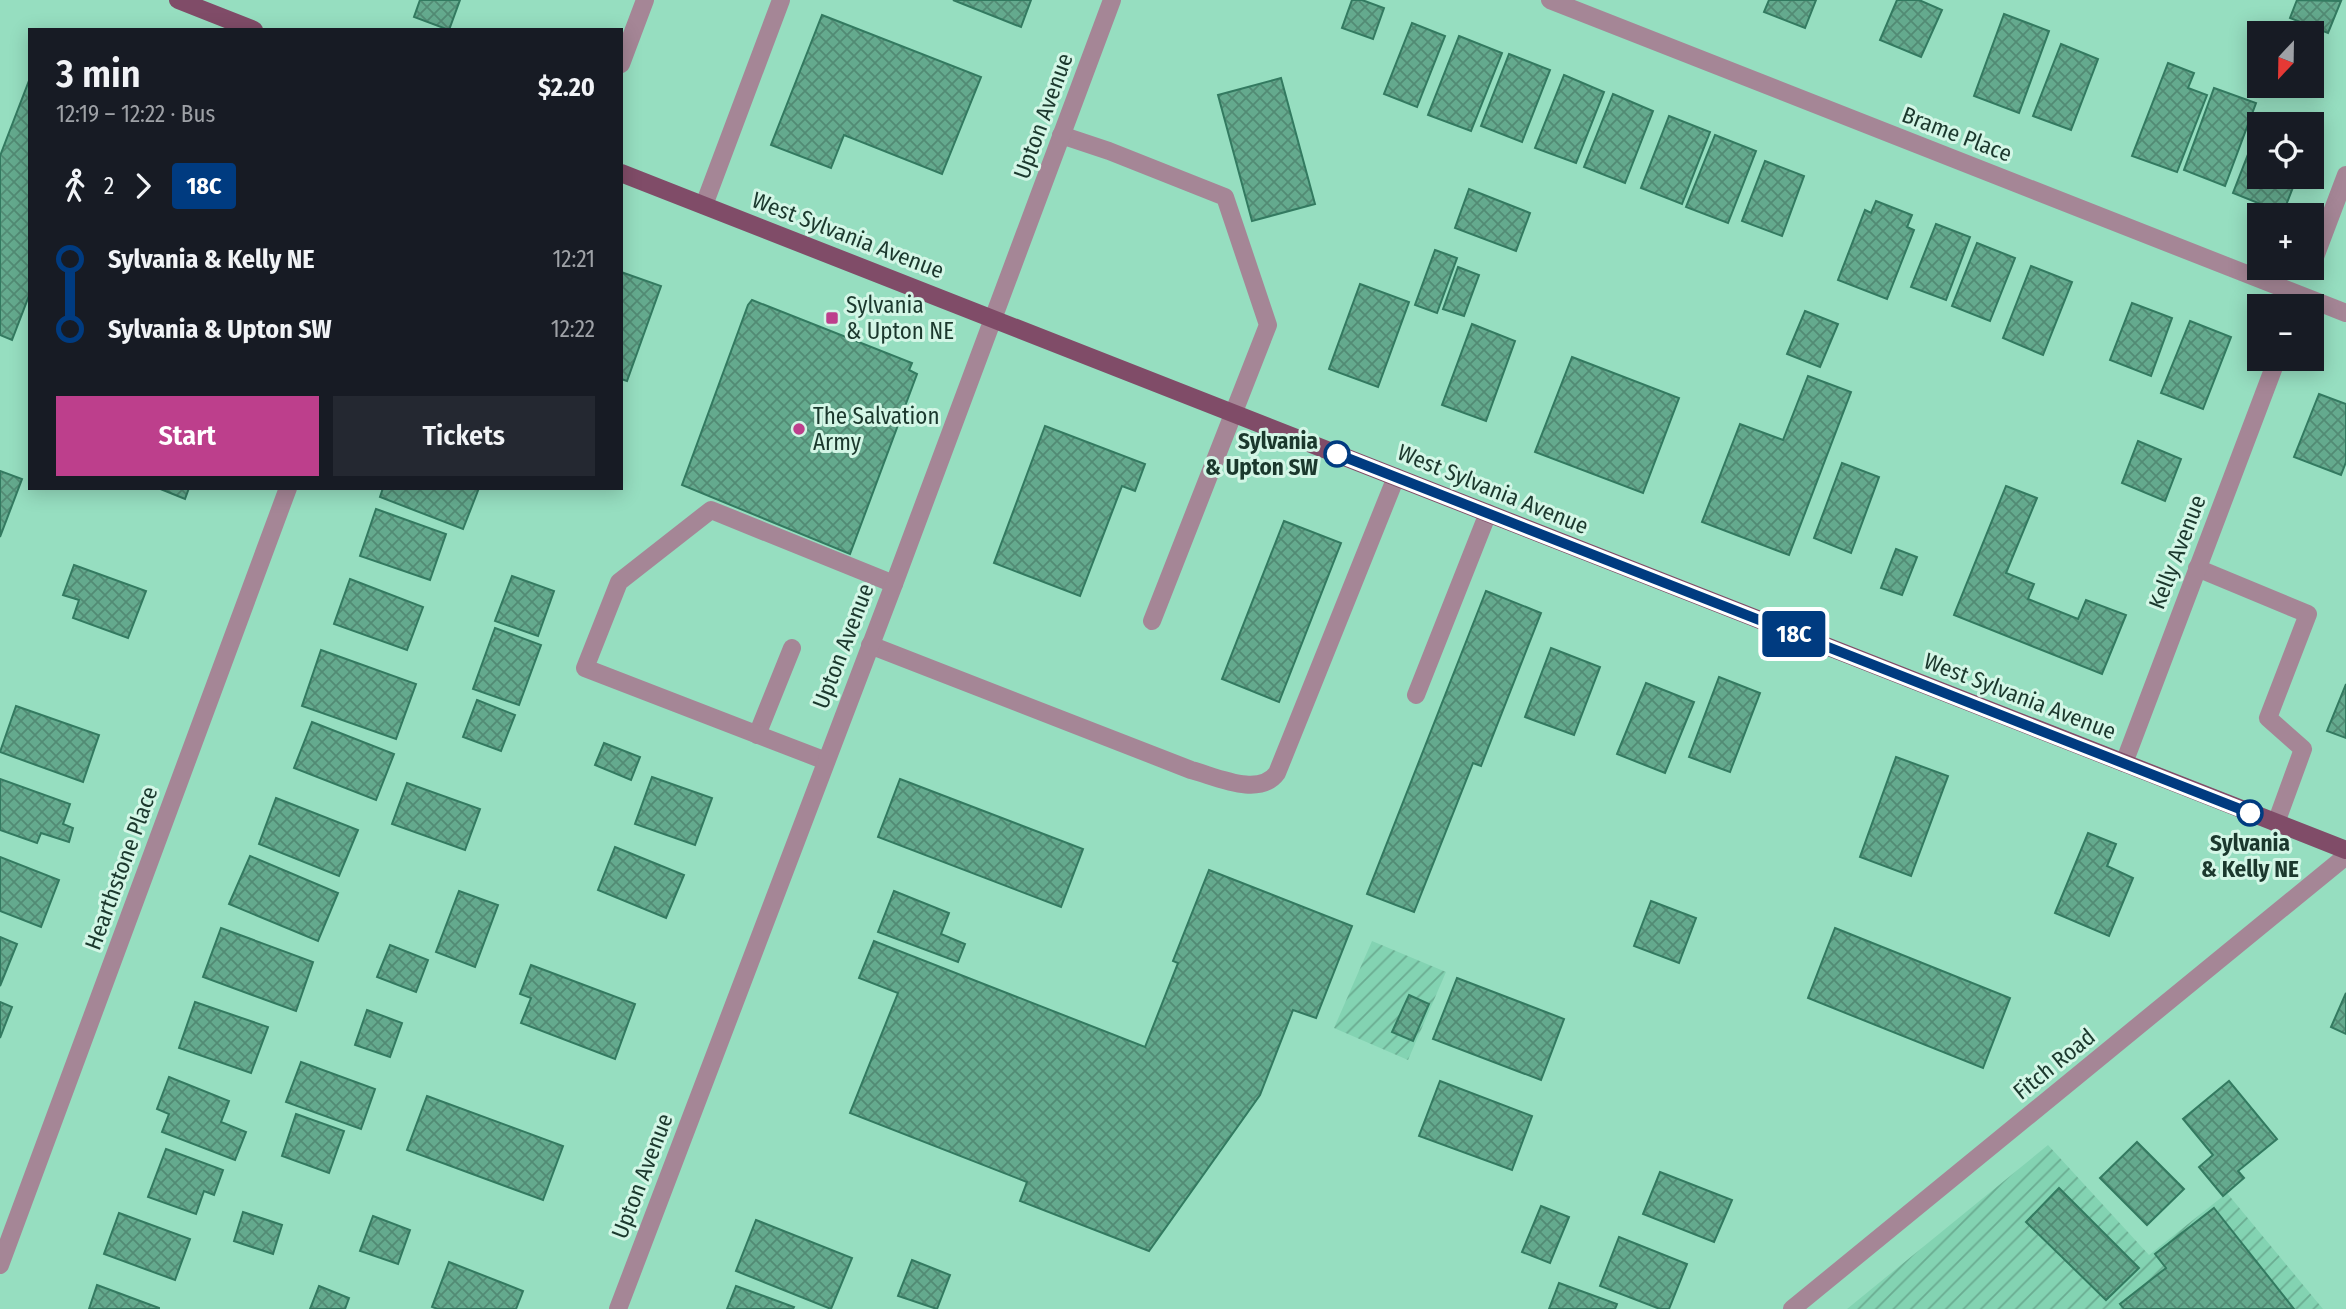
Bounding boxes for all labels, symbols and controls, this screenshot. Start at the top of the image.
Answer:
north arrow [2247,21,2324,98]
map controls [2247,21,2324,371]
street label: Upton Avenue [1007,49,1079,183]
text: 3 min [56,51,141,97]
text: $2.20 [538,72,595,103]
text: 12:19 – 12:22 · Bus [56,100,215,128]
street label: Brame Place [1898,100,2016,168]
button: locate [2247,112,2324,189]
icon: walk [56,167,94,205]
icon: forward [124,167,162,205]
text: 2 [104,172,114,200]
text: 18C [186,172,222,200]
street label: West Sylvania Avenue [748,186,948,284]
button: + [2247,203,2324,280]
text: Sylvania & Kelly NE [108,244,315,275]
text: 12:21 [552,245,595,273]
place label: Sylvania & Upton NE [846,291,954,345]
button: − [2247,294,2324,371]
marker: Sylvania & Upton NE [824,310,840,326]
text: Sylvania & Upton SW [108,314,331,345]
text: 12:22 [551,315,595,343]
button: Start [56,396,319,476]
button: Tickets [333,396,595,476]
place label: The Salvation Army [813,402,940,456]
marker: The Salvation Army [791,421,807,437]
place label: Sylvania & Upton SW [1205,427,1318,481]
street label: West Sylvania Avenue [1394,438,1592,540]
marker: Sylvania & Upton SW [1324,441,1350,467]
street label: Kelly Avenue [2142,491,2212,613]
street label: Upton Avenue [806,580,880,712]
line badge: 18C [1754,611,1834,657]
text: 18C [1776,620,1812,648]
street label: West Sylvania Avenue [1920,647,2120,745]
street label: Hearthstone Place [78,782,164,954]
marker: Sylvania & Kelly NE [2237,800,2263,826]
place label: Sylvania & Kelly NE [2201,829,2299,883]
street label: Fitch Road [2007,1022,2101,1106]
street label: Upton Avenue [605,1110,679,1242]

